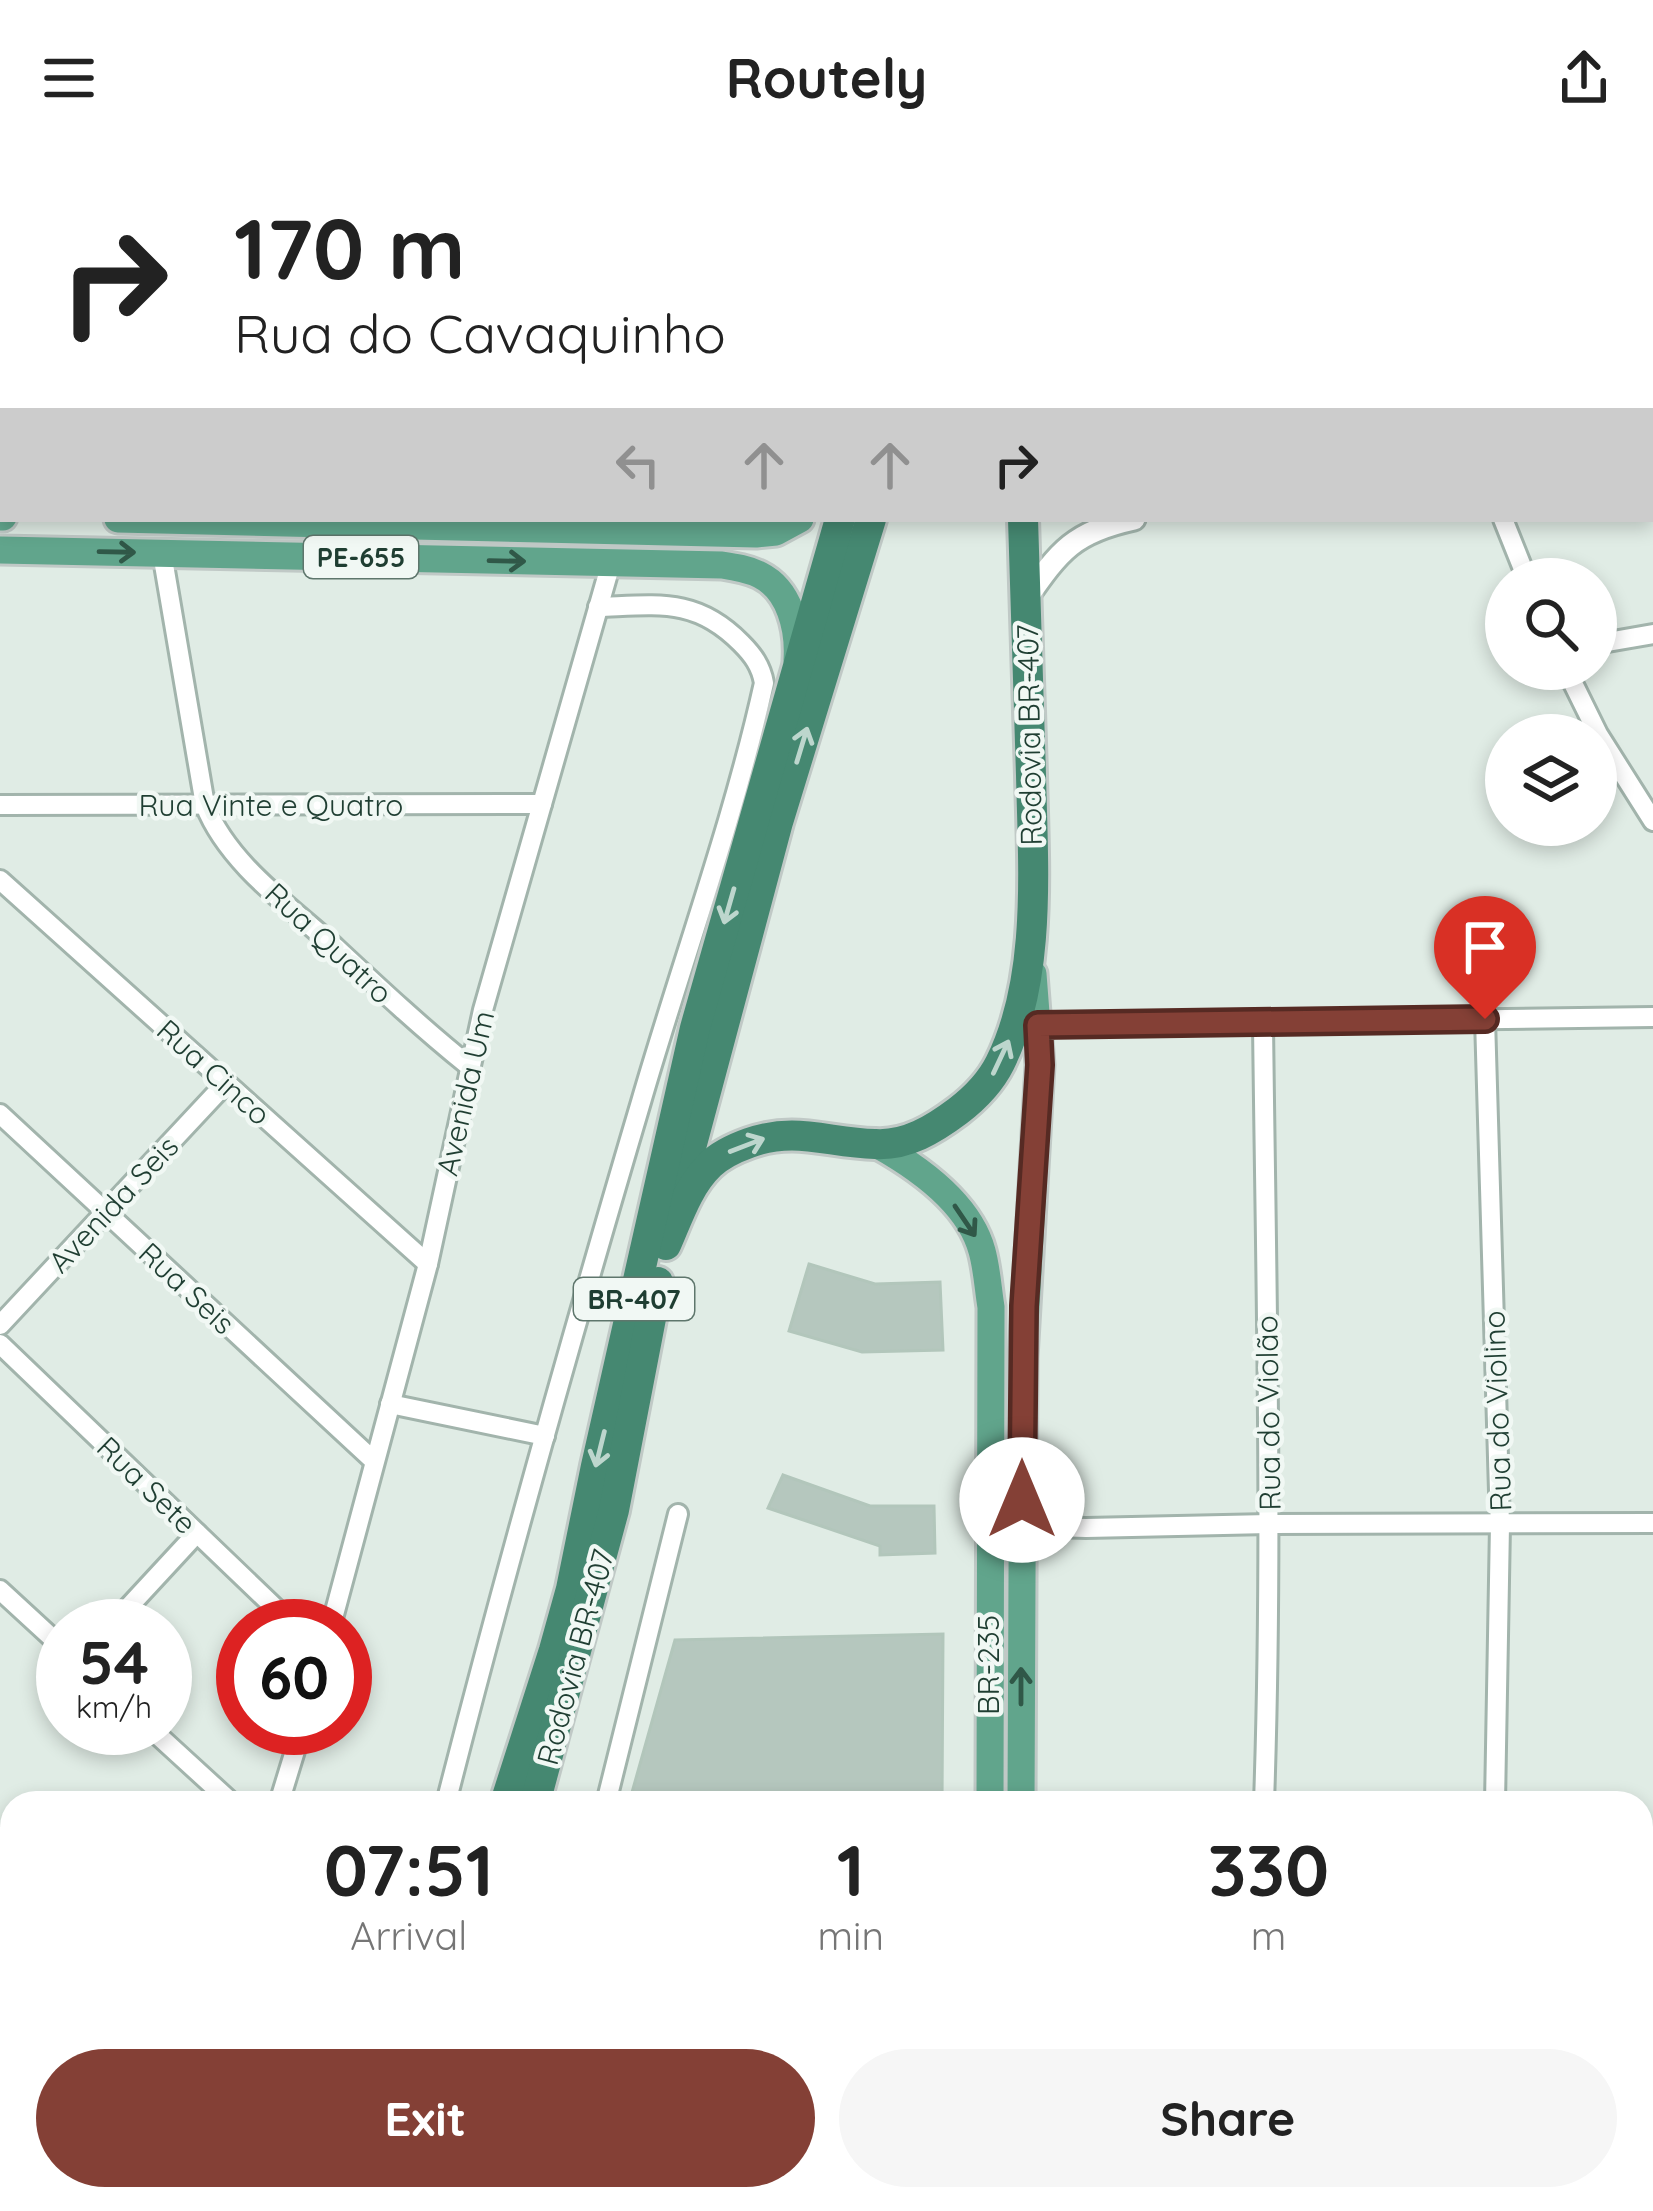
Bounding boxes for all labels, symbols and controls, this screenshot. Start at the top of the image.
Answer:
text: Routely [726,44,927,112]
icon: menu [36,45,102,111]
icon: share [1551,45,1617,111]
text: 170 m [234,195,465,300]
icon: right [36,204,192,360]
text: Rua do Cavaquinho [234,299,726,367]
icon: left [605,432,671,498]
icon: ahead [731,432,797,498]
icon: ahead [857,432,923,498]
icon: right [983,432,1049,498]
road number: PE-655 [304,536,418,578]
one-way arrow [97,541,136,563]
one-way arrow [487,549,526,572]
map controls [1485,558,1617,846]
button: search [1485,558,1617,690]
street label: Rodovia BR-407 [1008,624,1050,846]
button: layers [1485,714,1617,846]
one-way arrow [792,727,814,765]
street label: Rua Vinte e Quatro [139,786,403,824]
street label: Rua Quatro [257,874,401,1012]
one-way arrow [717,886,739,924]
pin [1434,896,1536,1019]
icon: arrive [1452,914,1518,980]
street label: Avenida Um [428,1007,502,1179]
street label: Rua Cinco [149,1011,279,1133]
one-way arrow [991,1040,1013,1076]
street label: Avenida Seis [40,1127,186,1281]
one-way arrow [728,1132,765,1154]
one-way arrow [953,1203,978,1237]
street label: Rua Seis [131,1234,243,1342]
road number: BR-407 [574,1278,694,1320]
street label: Rua do Violino [1475,1310,1519,1512]
street label: Rua do Violão [1247,1315,1289,1511]
street label: Rua Sete [89,1428,205,1542]
one-way arrow [588,1429,610,1467]
position arrow [959,1437,1085,1563]
street label: Rodovia BR-407 [528,1545,622,1769]
speed limit sign: 60 [216,1599,372,1755]
street label: BR-235 [969,1615,1007,1715]
text: 54 [79,1624,149,1699]
one-way arrow [1010,1667,1032,1706]
text: km/h [76,1688,152,1726]
text: 07:51 [324,1824,494,1914]
text: 1 [837,1824,865,1914]
text: 330 [1208,1824,1329,1914]
text: Arrival [350,1911,467,1960]
text: min [817,1911,884,1960]
text: m [1251,1911,1286,1960]
button: Exit [36,2049,815,2187]
button: Share [839,2049,1617,2187]

